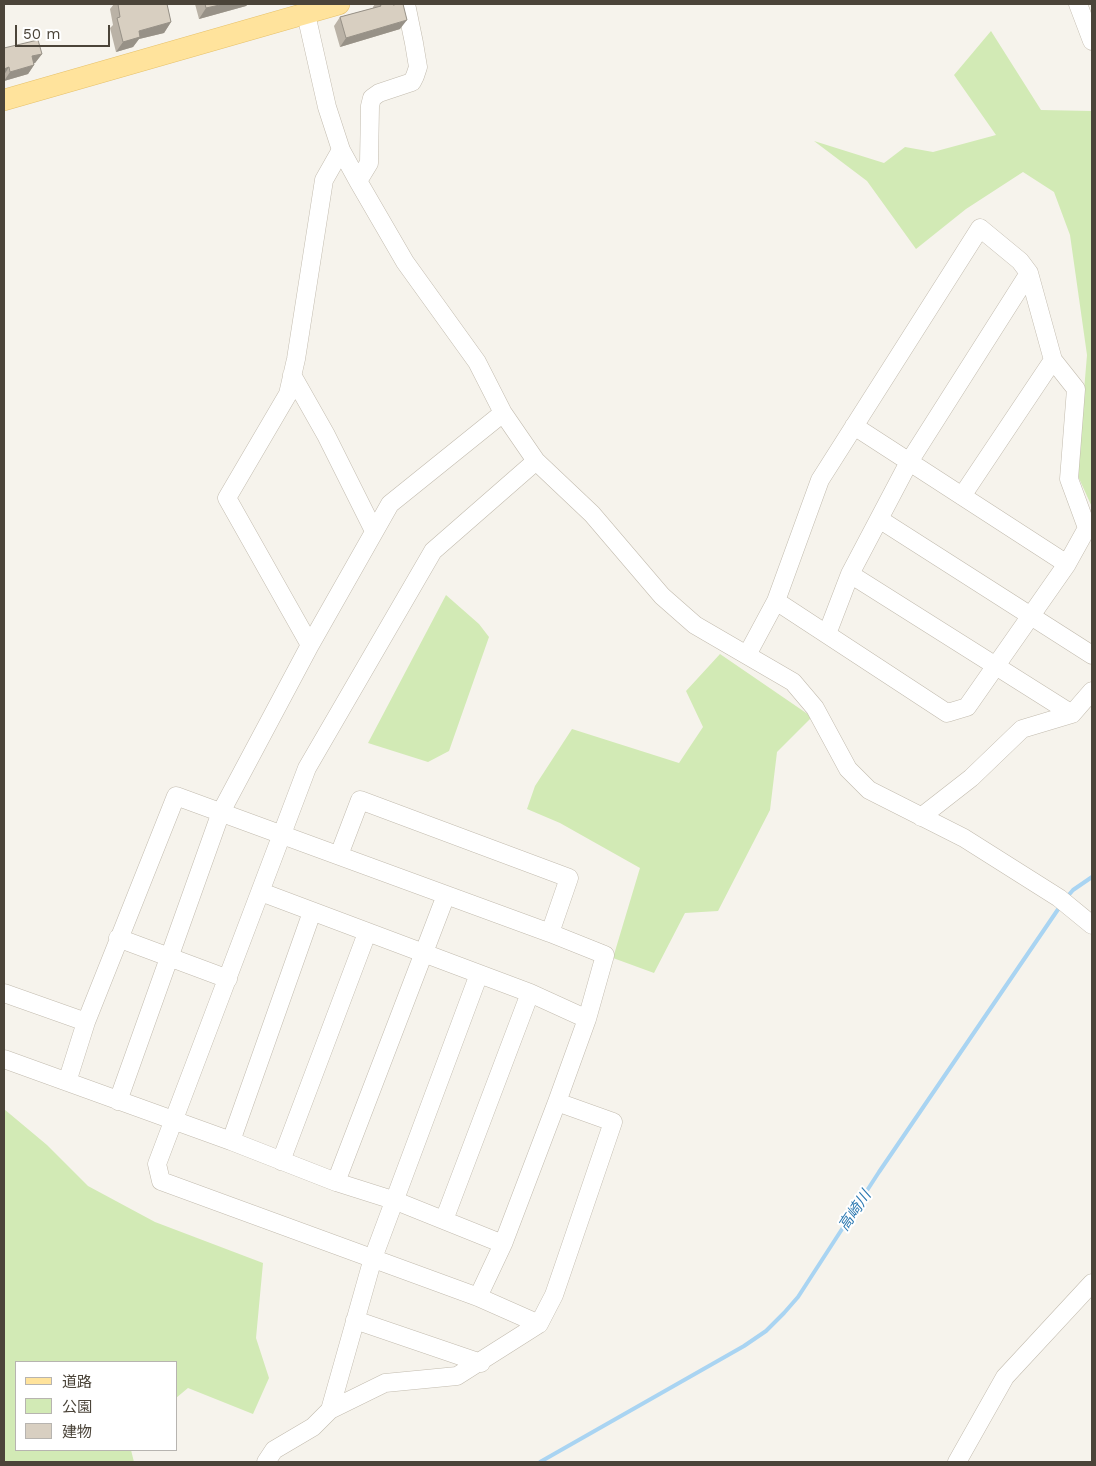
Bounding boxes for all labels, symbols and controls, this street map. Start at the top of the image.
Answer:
scale bar [18,15,112,47]
text: 50 m [23,25,60,43]
water label: 高崎川 [835,1187,875,1235]
legend [15,1361,178,1451]
text: 道路 [62,1373,92,1391]
text: 公園 [62,1398,92,1416]
text: 建物 [62,1423,92,1441]

